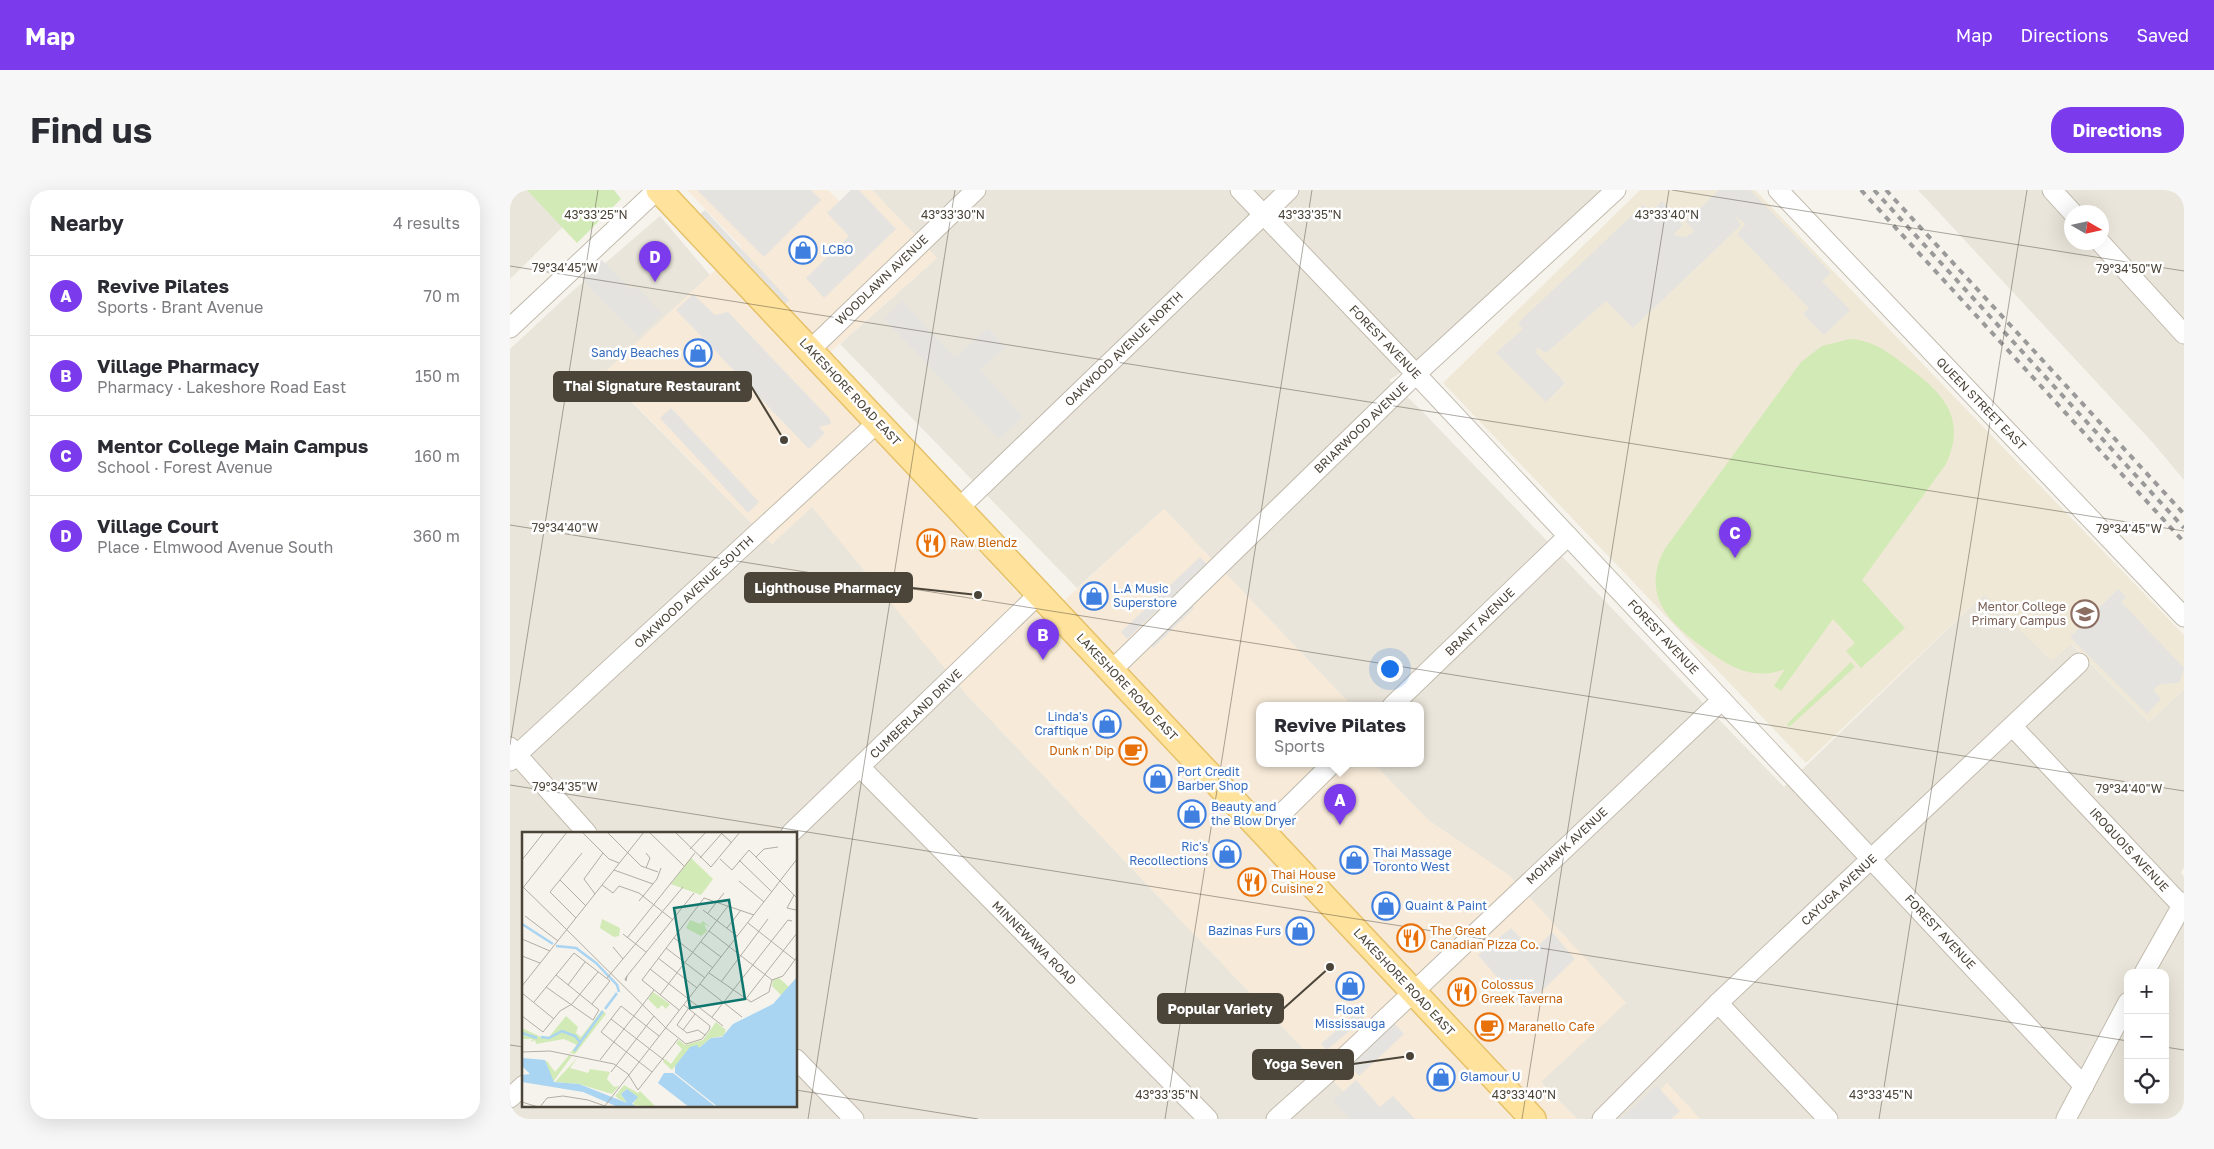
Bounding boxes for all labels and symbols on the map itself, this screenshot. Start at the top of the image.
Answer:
north arrow [2064,205,2109,250]
text: 43°33'25"N [564,207,628,222]
text: 43°33'30"N [921,207,985,222]
text: 43°33'35"N [1278,207,1342,222]
text: 43°33'40"N [1635,207,1699,222]
street label: WOODLAWN AVENUE [832,231,931,328]
shop icon: LCBO [788,235,818,265]
pin: D [639,241,671,282]
place label: LCBO [822,242,854,257]
text: 79°34'45"W [532,260,598,275]
text: 79°34'50"W [2096,261,2163,276]
street label: OAKWOOD AVENUE NORTH [1061,288,1186,409]
street label: FOREST AVENUE [1346,302,1424,382]
street label: LAKESHORE ROAD EAST [797,335,904,449]
shop icon: Sandy Beaches [683,338,713,368]
place label: Sandy Beaches [591,345,679,360]
street label: QUEEN STREET EAST [1933,354,2030,453]
callout: Thai Signature Restaurant [554,372,751,401]
text: Thai Signature Restaurant [563,377,741,394]
street label: BRIARWOOD AVENUE [1311,379,1411,476]
pin: C [1719,517,1751,558]
text: 79°34'40"W [532,520,599,535]
text: 79°34'45"W [2096,521,2162,536]
restaurant icon: Raw Blendz [916,528,946,558]
street label: OAKWOOD AVENUE SOUTH [631,532,757,651]
place label: Raw Blendz [950,535,1017,550]
callout: Lighthouse Pharmacy [745,573,912,602]
text: Lighthouse Pharmacy [754,579,902,596]
shop icon: L.A Music Superstore [1079,581,1109,611]
place label: L.A Music Superstore [1113,581,1177,610]
street label: BRANT AVENUE [1442,585,1518,659]
street label: FOREST AVENUE [1625,596,1702,677]
place label: Mentor College Primary Campus [1972,599,2066,628]
school or university icon: Mentor College Primary Campus [2070,599,2100,629]
pin: B [1027,619,1059,660]
street label: LAKESHORE ROAD EAST [1074,630,1181,744]
your location [1377,656,1403,682]
street label: CUMBERLAND DRIVE [866,666,965,761]
place label: Linda's Craftique [1034,709,1088,738]
shop icon: Linda's Craftique [1092,709,1122,739]
cafe icon: Dunk n' Dip [1118,736,1148,766]
place label: Dunk n' Dip [1049,743,1114,758]
shop icon: Port Credit Barber Shop [1143,764,1173,794]
place label: Port Credit Barber Shop [1177,764,1248,793]
text: 79°34'35"W [532,779,598,794]
text: 79°34'40"W [2096,781,2163,796]
pin: A [1324,784,1356,825]
shop icon: Beauty and the Blow Dryer [1177,799,1207,829]
place label: Beauty and the Blow Dryer [1211,799,1297,828]
street label: MOHAWK AVENUE [1523,804,1611,887]
street label: IROQUOIS AVENUE [2087,805,2172,895]
inset map [522,832,798,1106]
place label: Ric's Recollections [1129,839,1208,868]
shop icon: Ric's Recollections [1212,839,1242,869]
shop icon: Thai Massage Toronto West [1339,845,1369,875]
place label: Thai Massage Toronto West [1373,845,1452,874]
street label: CAYUGA AVENUE [1798,851,1880,929]
restaurant icon: Thai House Cuisine 2 [1237,867,1267,897]
place label: Thai House Cuisine 2 [1271,867,1336,896]
shop icon: Quaint & Paint [1371,891,1401,921]
street label: FOREST AVENUE [1902,891,1979,972]
street label: MINNEWAWA ROAD [989,897,1080,988]
place label: Quaint & Paint [1405,898,1487,913]
shop icon: Bazinas Furs [1285,916,1315,946]
place label: Bazinas Furs [1208,923,1281,938]
restaurant icon: The Great Canadian Pizza Co. [1396,923,1426,953]
place label: The Great Canadian Pizza Co. [1430,923,1539,952]
street label: LAKESHORE ROAD EAST [1351,925,1458,1039]
shop icon: Float Mississauga [1335,971,1365,1001]
restaurant icon: Colossus Greek Taverna [1447,977,1477,1007]
place label: Colossus Greek Taverna [1481,977,1563,1006]
callout: Popular Variety [1158,994,1283,1023]
text: Popular Variety [1167,1000,1273,1017]
place label: Float Mississauga [1315,1002,1385,1031]
cafe icon: Maranello Cafe [1474,1012,1504,1042]
place label: Maranello Cafe [1508,1019,1595,1034]
callout: Yoga Seven [1253,1050,1353,1079]
text: Yoga Seven [1263,1055,1343,1072]
shop icon: Glamour U [1426,1062,1456,1092]
place label: Glamour U [1460,1069,1521,1084]
text: 43°33'35"N [1135,1087,1199,1102]
text: 43°33'40"N [1492,1087,1556,1102]
text: 43°33'45"N [1849,1087,1913,1102]

